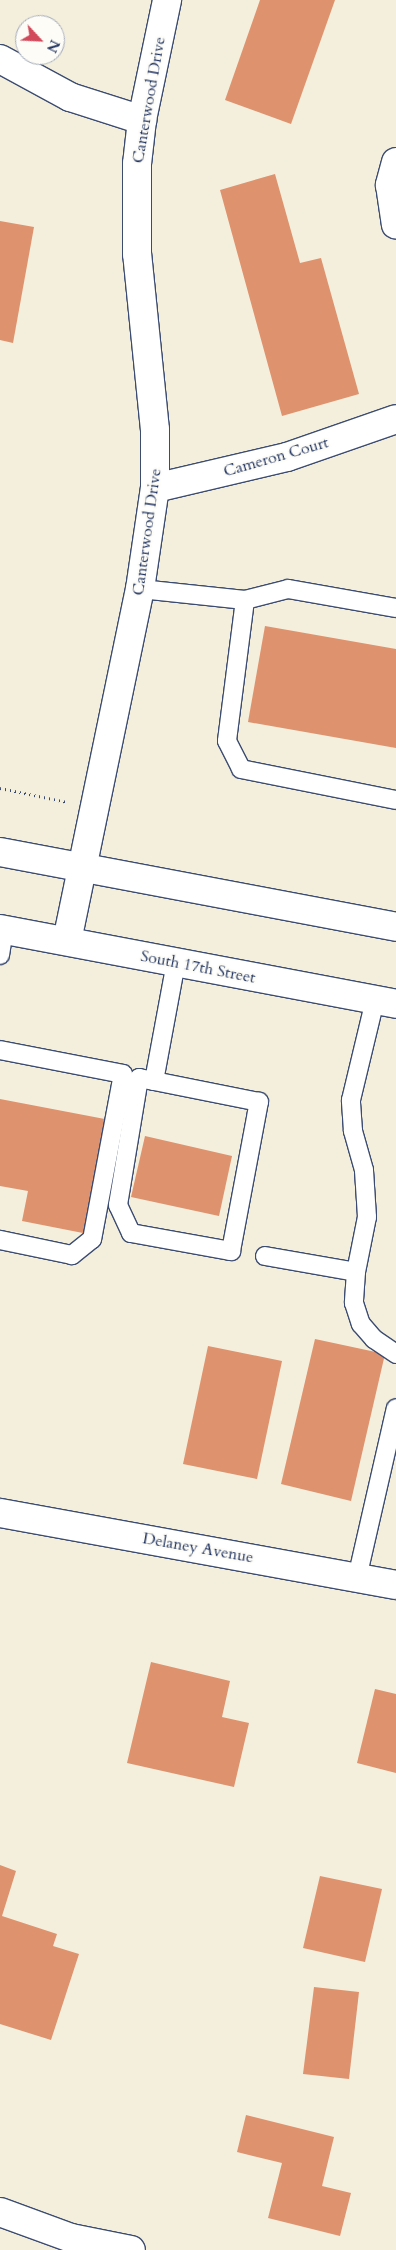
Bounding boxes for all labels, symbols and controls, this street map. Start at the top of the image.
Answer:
north arrow [15,15,65,65]
street label: Canterwood Drive [128,35,170,165]
text: N [42,37,64,56]
street label: Cameron Court [221,433,331,481]
street label: Canterwood Drive [129,467,165,597]
street label: South 17th Street [139,946,257,988]
street label: Delaney Avenue [141,1529,255,1567]

